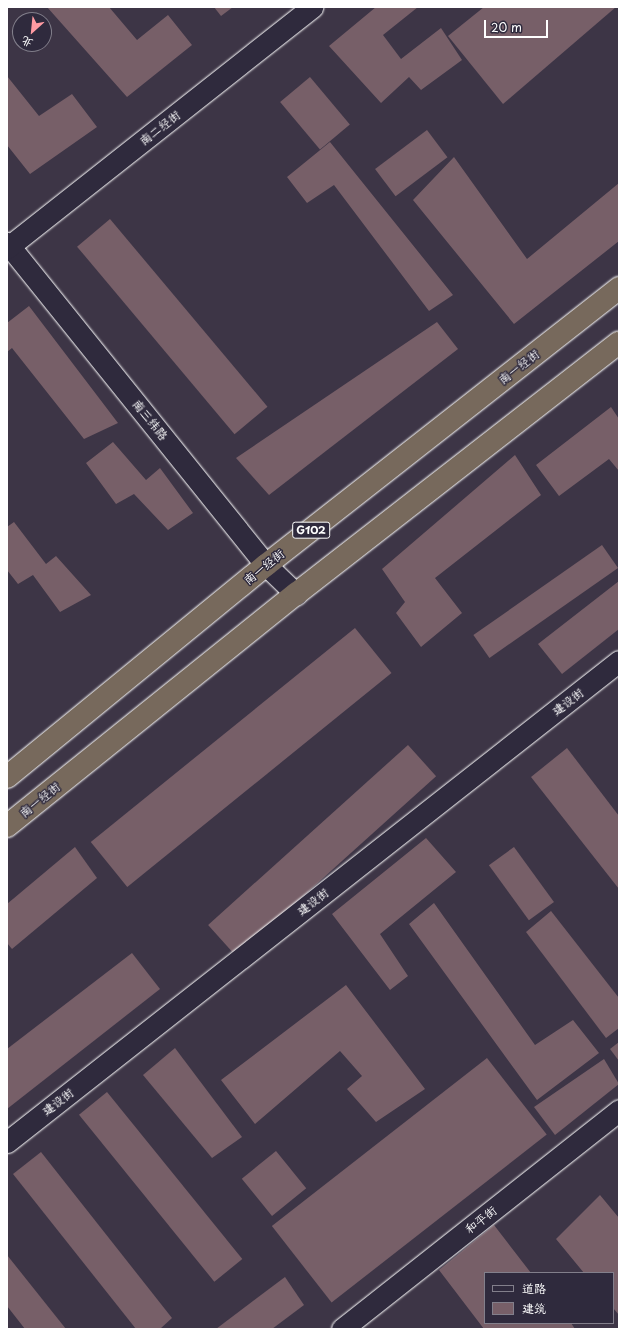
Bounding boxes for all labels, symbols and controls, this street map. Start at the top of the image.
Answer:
north arrow [12,12,52,52]
scale bar [486,12,550,38]
text: 20 m [491,18,522,36]
text: 北 [18,32,36,52]
street label: 南二经街 [137,108,183,148]
street label: 南一经街 [496,347,542,387]
street label: 南三纬路 [129,397,171,443]
road number: G102 [292,521,330,539]
street label: 南一经街 [241,546,287,588]
street label: 建设街 [549,685,587,719]
street label: 南一经街 [17,779,63,821]
street label: 建设街 [294,885,332,919]
street label: 建设街 [39,1085,77,1119]
street label: 和平街 [462,1203,500,1237]
legend [484,1272,614,1324]
text: 道路 [522,1279,546,1297]
text: 建筑 [522,1299,546,1317]

